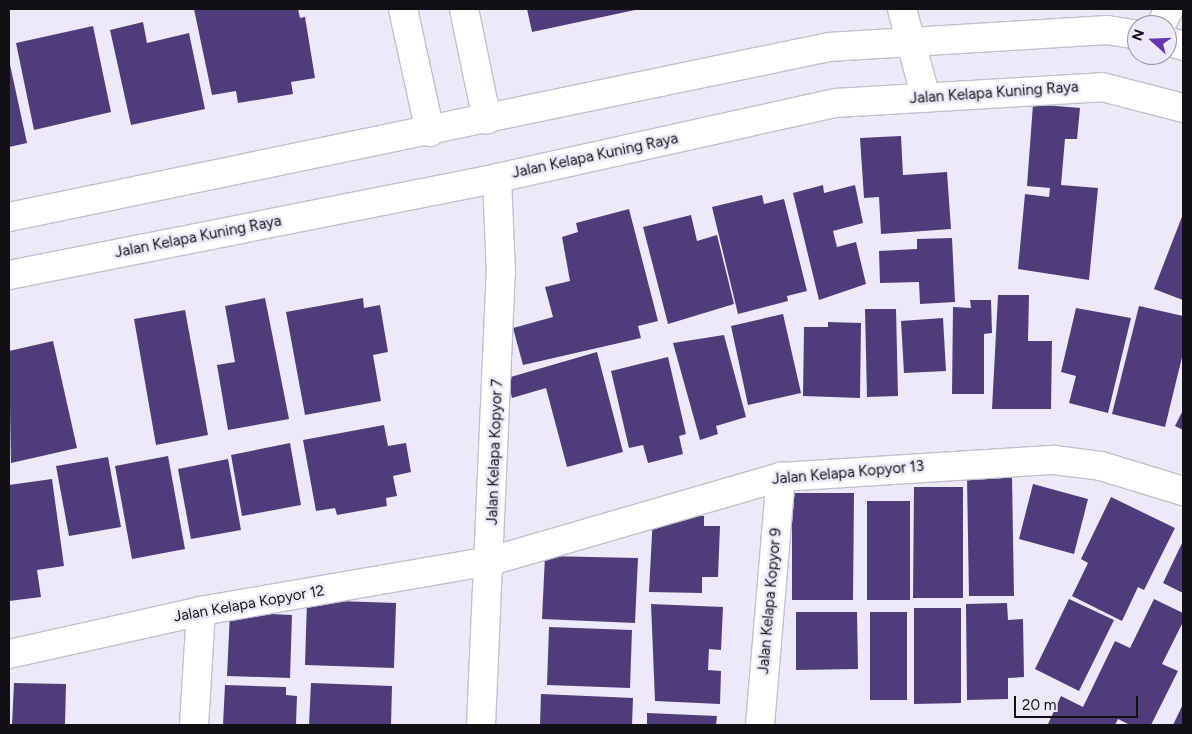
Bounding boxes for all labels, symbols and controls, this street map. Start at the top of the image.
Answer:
north arrow [1127,15,1177,65]
text: N [1129,27,1148,43]
street label: Jalan Kelapa Kuning Raya [909,78,1079,108]
street label: Jalan Kelapa Kuning Raya [510,130,680,182]
street label: Jalan Kelapa Kuning Raya [113,212,283,262]
street label: Jalan Kelapa Kopyor 7 [483,379,507,525]
street label: Jalan Kelapa Kopyor 13 [771,457,925,489]
street label: Jalan Kelapa Kopyor 9 [755,527,785,675]
street label: Jalan Kelapa Kopyor 12 [172,582,326,626]
scale bar [1017,686,1141,718]
text: 20 m [1022,696,1056,714]

